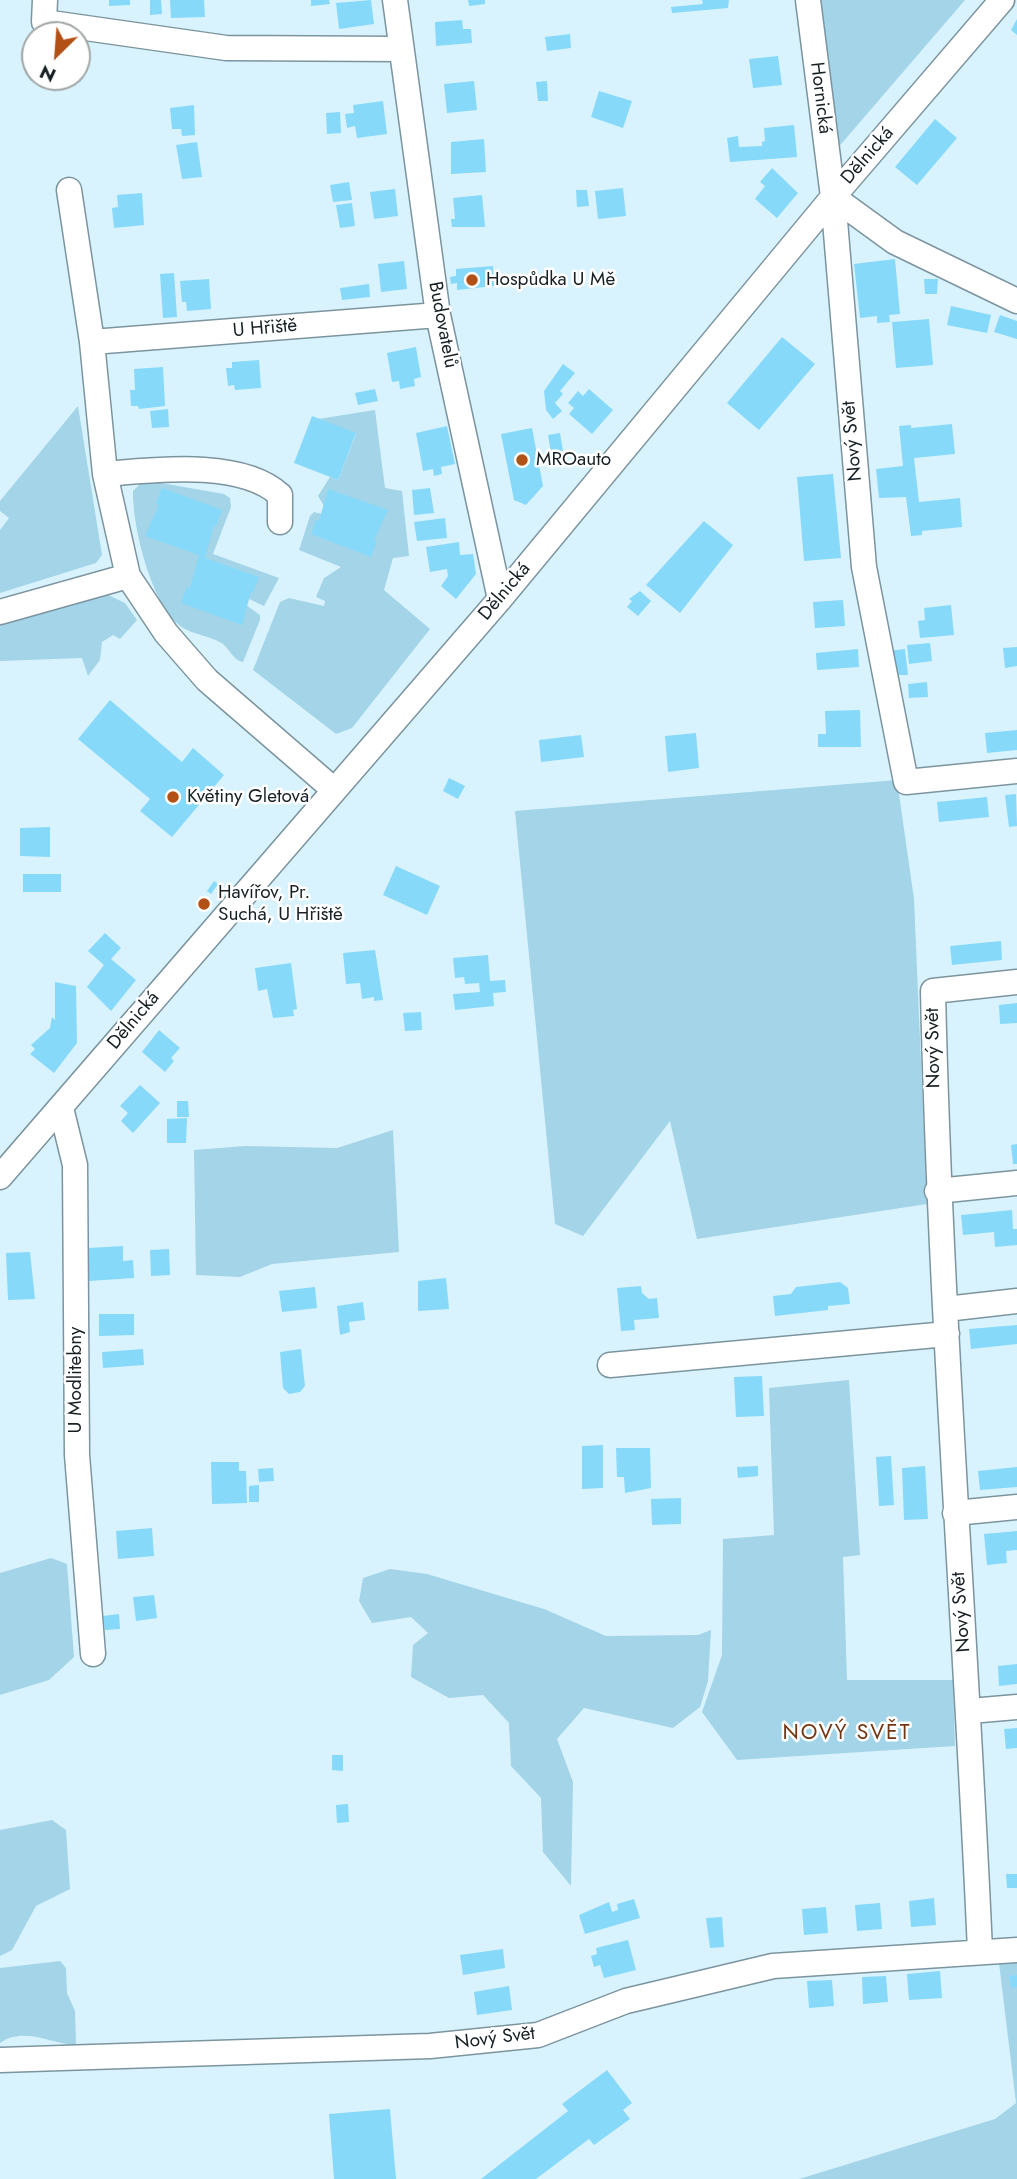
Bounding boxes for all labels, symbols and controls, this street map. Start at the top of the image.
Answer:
north arrow [21,21,91,91]
text: N [35,58,60,89]
street label: Hornická [804,61,836,135]
street label: Dělnická [837,123,899,189]
place label: Hospůdka U Mě [486,269,615,291]
marker: Hospůdka U Mě [464,272,480,288]
street label: Budovatelů [422,280,462,370]
street label: U Hřiště [232,315,298,343]
street label: Nový Svět [838,400,868,482]
place label: MROauto [536,449,611,471]
marker: MROauto [514,452,530,468]
street label: Dělnická [474,558,536,626]
place label: Květiny Gletová [187,786,309,808]
marker: Květiny Gletová [165,789,181,805]
place label: Havířov, Pr. Suchá, U Hřiště [218,882,343,926]
marker: Havířov, Pr. Suchá, U Hřiště [196,896,212,912]
street label: Dělnická [103,987,165,1055]
street label: Nový Svět [922,1007,946,1089]
street label: U Modlitebny [65,1327,87,1433]
street label: Nový Svět [948,1571,976,1653]
district label: NOVÝ SVĚT [784,1721,910,1747]
street label: Nový Svět [454,2023,536,2055]

